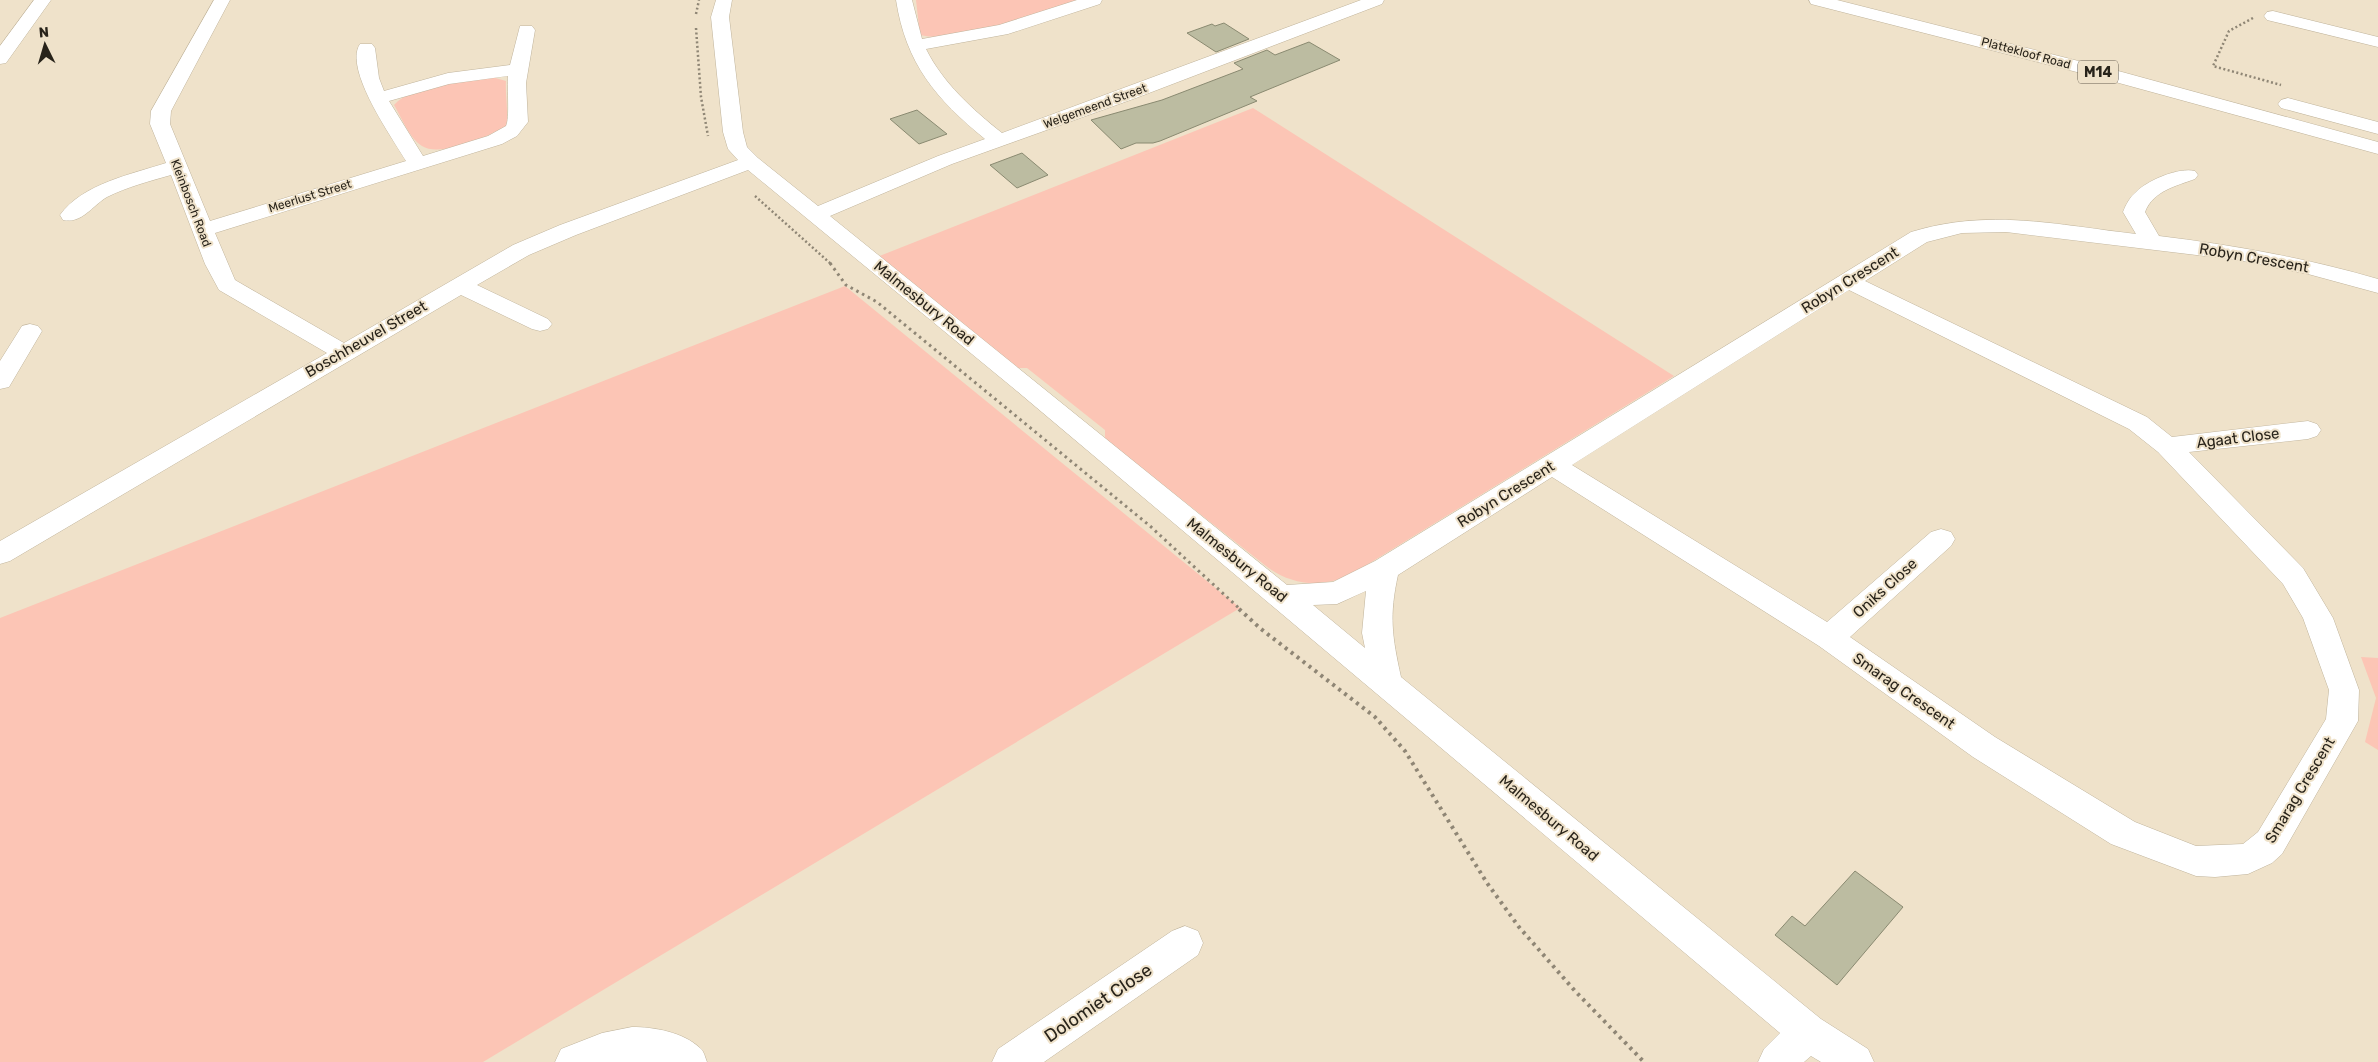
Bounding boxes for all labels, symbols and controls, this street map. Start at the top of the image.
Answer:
north arrow [20,20,70,70]
text: N [38,24,50,41]
street label: Plattekloof Road [1980,34,2072,72]
road number: M14 [2078,61,2118,84]
street label: Welgemeend Street [1041,81,1149,131]
street label: Kleinbosch Road [168,157,214,249]
street label: Meerlust Street [267,177,354,215]
street label: Robyn Crescent [2198,239,2310,277]
street label: Robyn Crescent [1798,243,1902,317]
street label: Malmesbury Road [870,257,978,349]
street label: Boschheuvel Street [302,297,430,381]
street label: Agaat Close [2196,424,2280,452]
street label: Robyn Crescent [1454,457,1558,531]
street label: Malmesbury Road [1183,514,1291,606]
street label: Oniks Close [1849,555,1921,621]
street label: Smarag Crescent [1849,649,1959,733]
street label: Smarag Crescent [2261,734,2339,846]
street label: Malmesbury Road [1496,771,1602,865]
street label: Dolomiet Close [1040,959,1156,1047]

